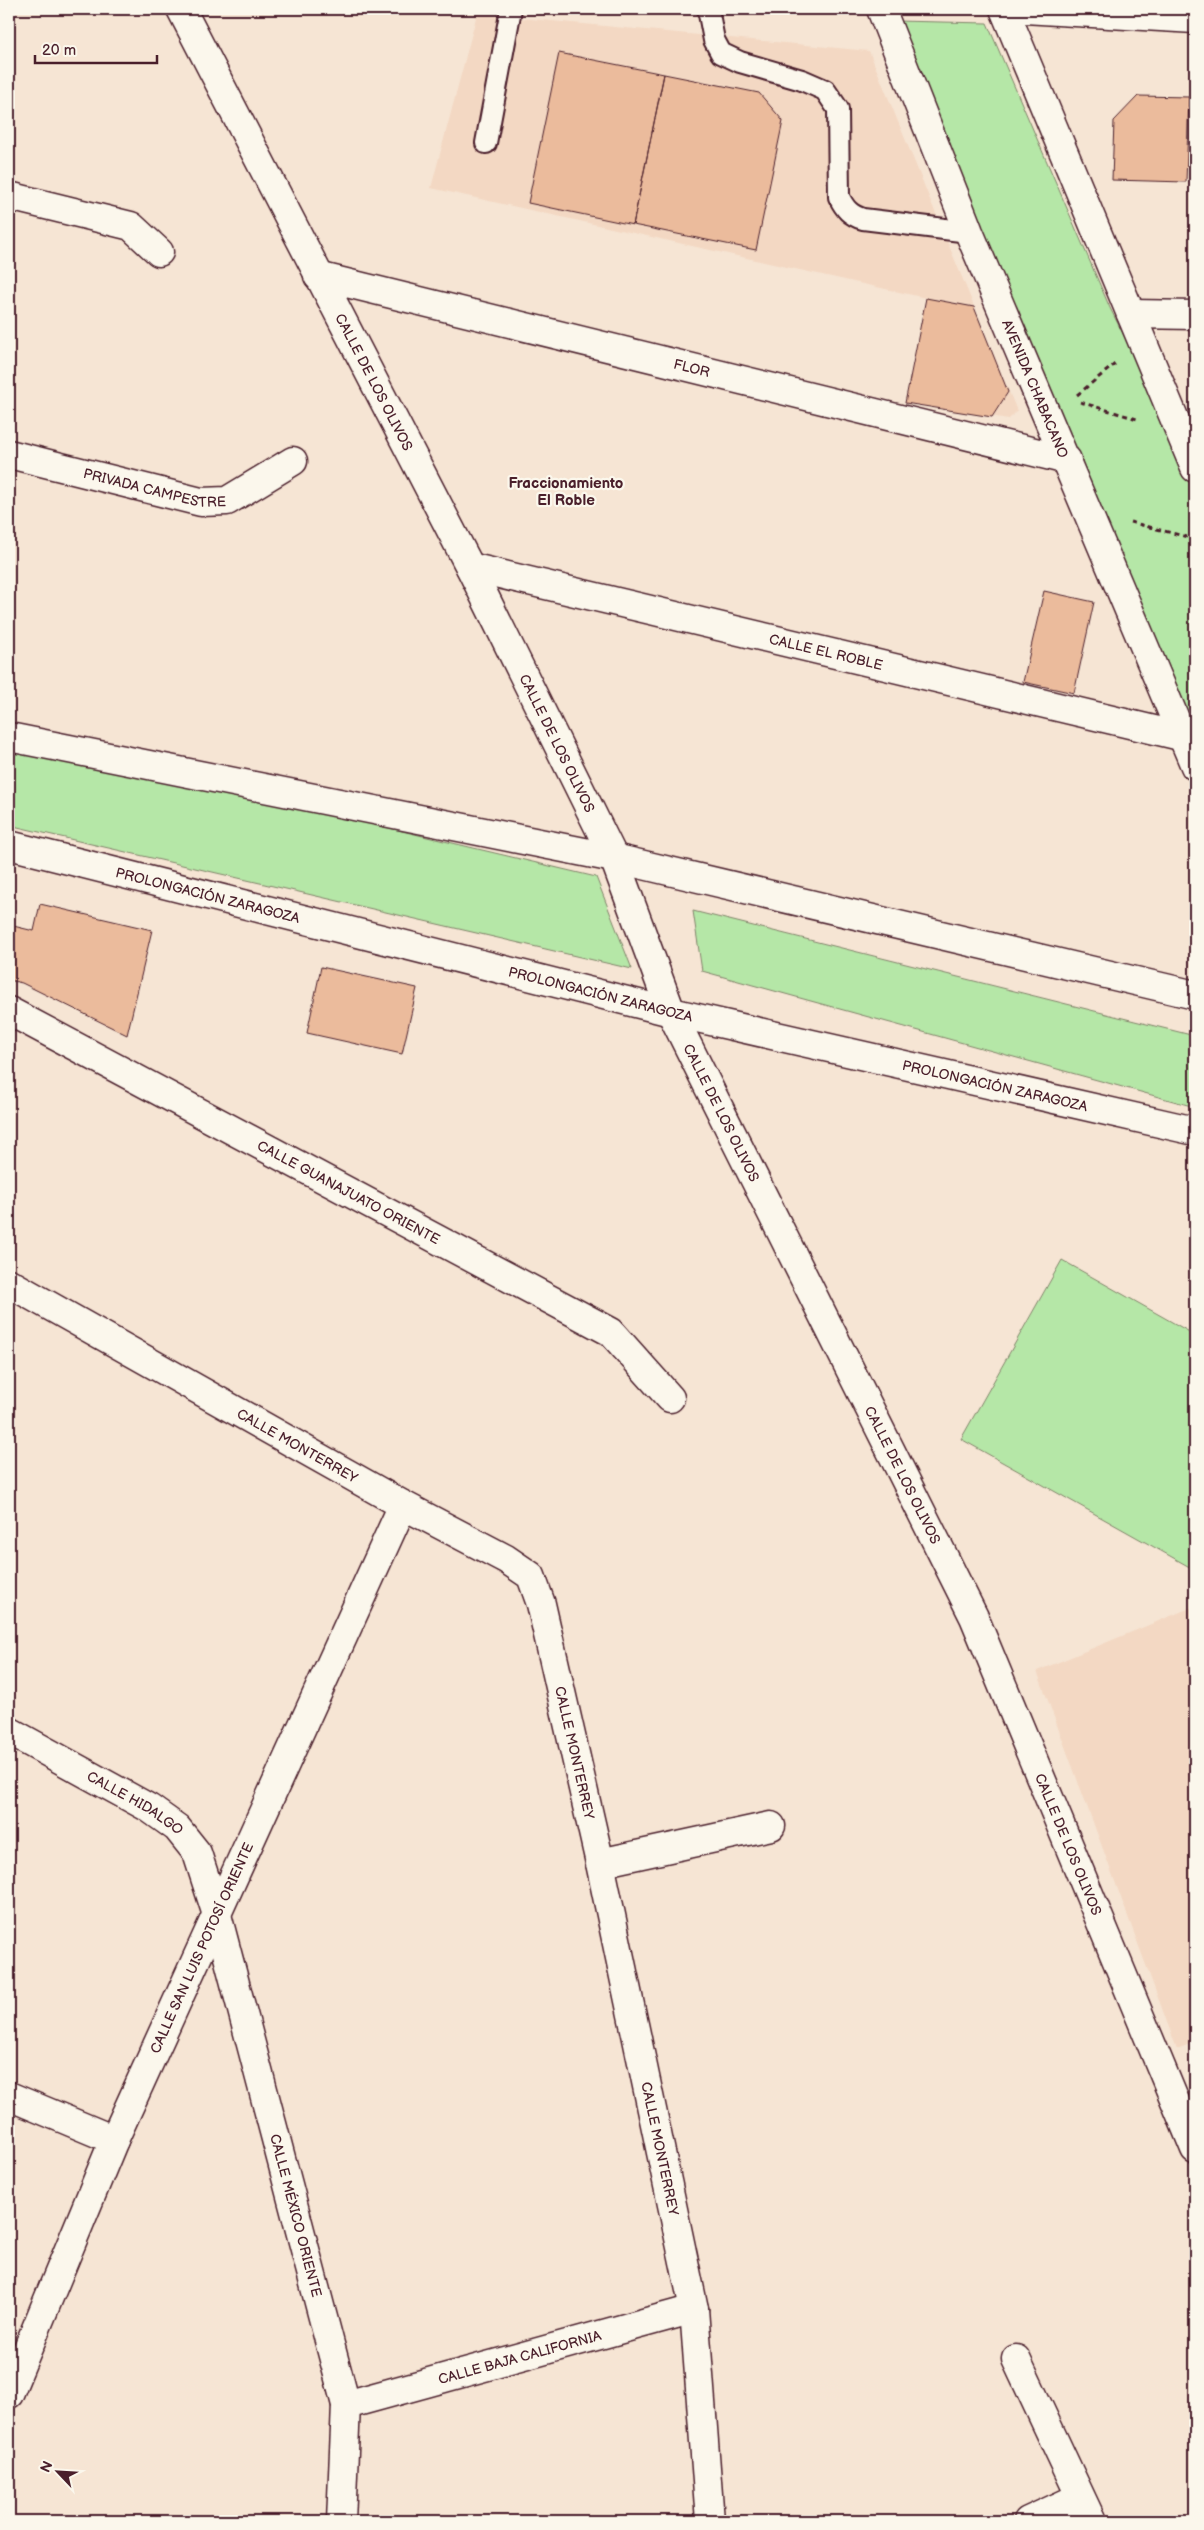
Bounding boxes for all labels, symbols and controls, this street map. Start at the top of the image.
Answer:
scale bar [35,32,158,64]
text: 20 m [42,41,76,60]
street label: CALLE DE LOS OLIVOS [332,311,417,453]
street label: AVENIDA CHABACANO [999,317,1072,461]
street label: FLOR [672,355,712,380]
street label: PRIVADA CAMPESTRE [82,464,226,511]
district label: Fraccionamiento El Roble [509,474,624,510]
street label: CALLE EL ROBLE [768,630,885,674]
street label: CALLE DE LOS OLIVOS [516,671,598,815]
street label: PROLONGACIÓN ZARAGOZA [114,864,302,927]
street label: PROLONGACIÓN ZARAGOZA [507,963,695,1025]
street label: CALLE DE LOS OLIVOS [680,1041,763,1184]
street label: PROLONGACIÓN ZARAGOZA [901,1056,1090,1115]
street label: CALLE GUANAJUATO ORIENTE [254,1136,443,1248]
street label: CALLE DE LOS OLIVOS [861,1403,944,1547]
street label: CALLE MONTERREY [234,1405,361,1487]
street label: CALLE MONTERREY [551,1685,598,1822]
street label: CALLE HIDALGO [84,1767,187,1838]
street label: CALLE DE LOS OLIVOS [1031,1771,1105,1918]
street label: CALLE SAN LUIS POTOSÍ ORIENTE [146,1840,257,2056]
street label: CALLE MONTERREY [638,2080,683,2218]
street label: CALLE MÉXICO ORIENTE [267,2132,326,2299]
street label: CALLE BAJA CALIFORNIA [436,2326,603,2388]
north arrow [32,2448,82,2498]
text: N [37,2458,57,2475]

